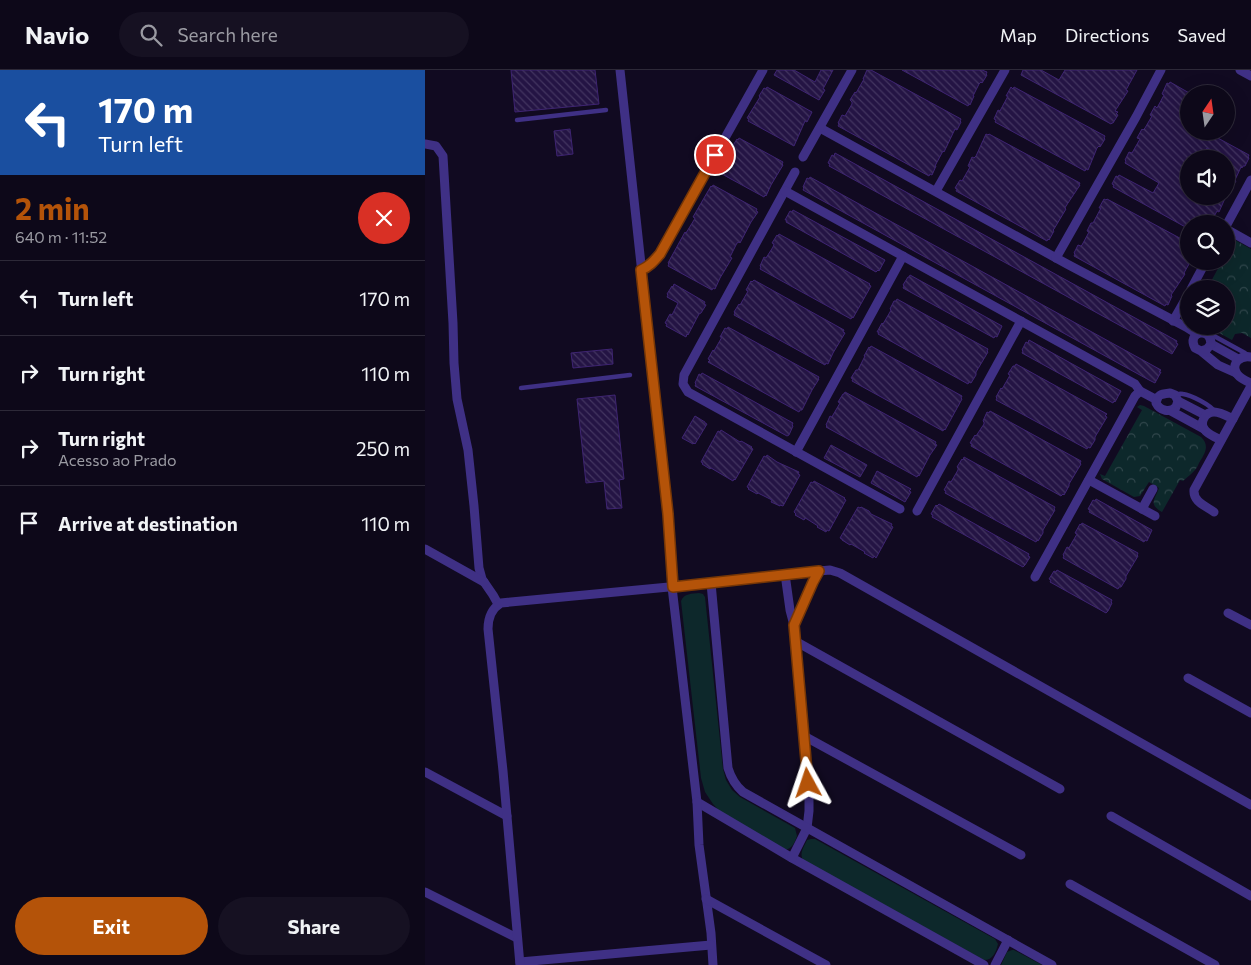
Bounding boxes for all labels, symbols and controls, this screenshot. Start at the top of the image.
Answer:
search box [119,12,469,57]
text: Navio [25,20,89,49]
icon: search [137,21,165,49]
text: Search here [177,23,278,46]
text: Map [1000,24,1037,46]
text: Directions [1065,24,1149,46]
text: Saved [1177,24,1226,46]
north arrow [1180,85,1235,140]
map controls [1180,85,1235,335]
text: 170 m [98,87,193,130]
icon: left [15,90,80,155]
text: Turn left [98,130,183,157]
pin [694,134,736,176]
icon: arrive [701,141,729,169]
button: sound [1180,150,1235,205]
text: 2 min [15,189,90,226]
button: close [358,192,410,244]
button: search [1180,215,1235,270]
text: 640 m · 11:52 [15,227,107,246]
button: layers [1180,280,1235,335]
icon: left [15,284,43,312]
text: Turn left [58,287,133,310]
text: 170 m [359,287,410,310]
icon: right [15,359,43,387]
text: Turn right [58,362,145,385]
text: 110 m [361,362,410,385]
text: Turn right [58,427,145,450]
icon: right [15,434,43,462]
text: 250 m [356,437,410,460]
text: Acesso ao Prado [58,450,177,469]
icon: arrive [15,509,43,537]
text: Arrive at destination [58,512,238,535]
text: 110 m [361,512,410,535]
position arrow [781,756,833,808]
button: Exit [15,897,208,955]
button: Share [218,897,410,955]

